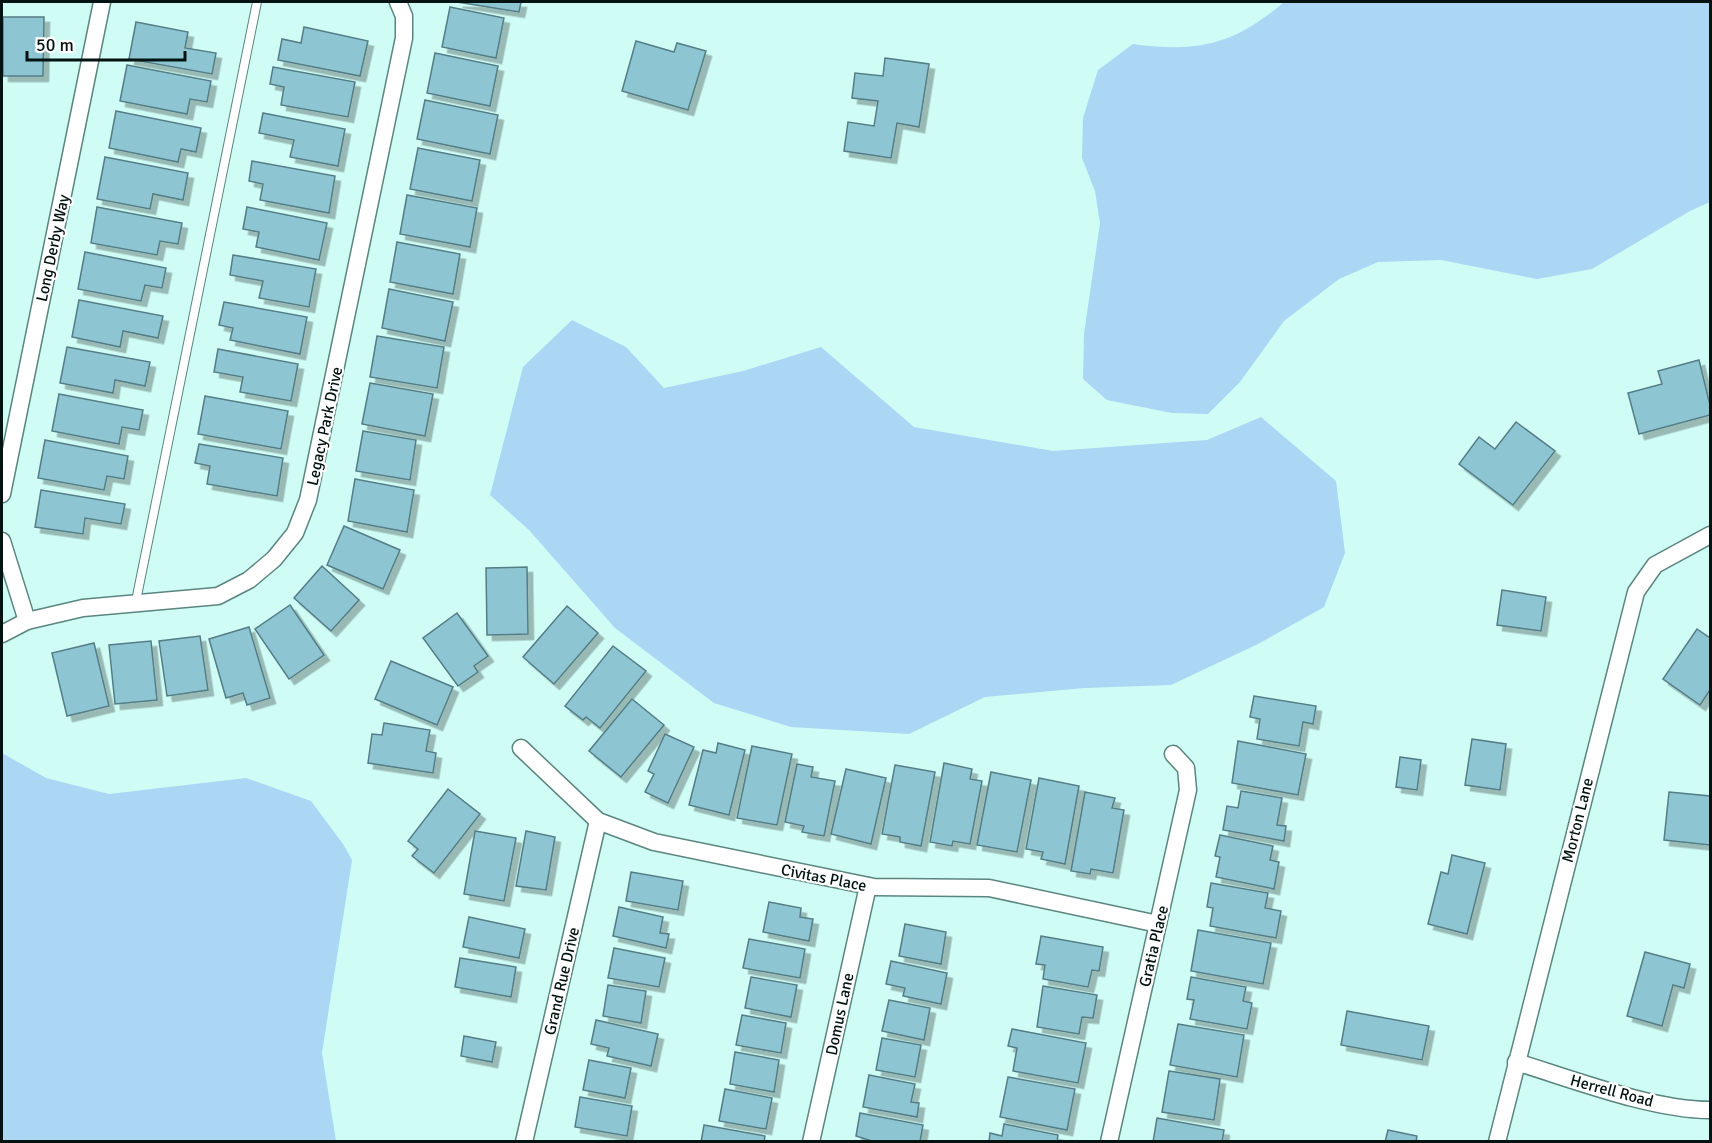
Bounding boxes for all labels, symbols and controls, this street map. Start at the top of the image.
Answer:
scale bar [27,24,184,62]
text: 50 m [36,34,74,56]
street label: Long Derby Way [32,192,74,304]
street label: Legacy Park Drive [303,365,347,487]
street label: Morton Lane [1558,776,1598,865]
street label: Civitas Place [779,860,868,896]
street label: Gratia Place [1135,904,1173,989]
street label: Grand Rue Drive [540,925,584,1037]
street label: Domus Lane [821,971,858,1057]
street label: Herrell Road [1568,1070,1656,1112]

